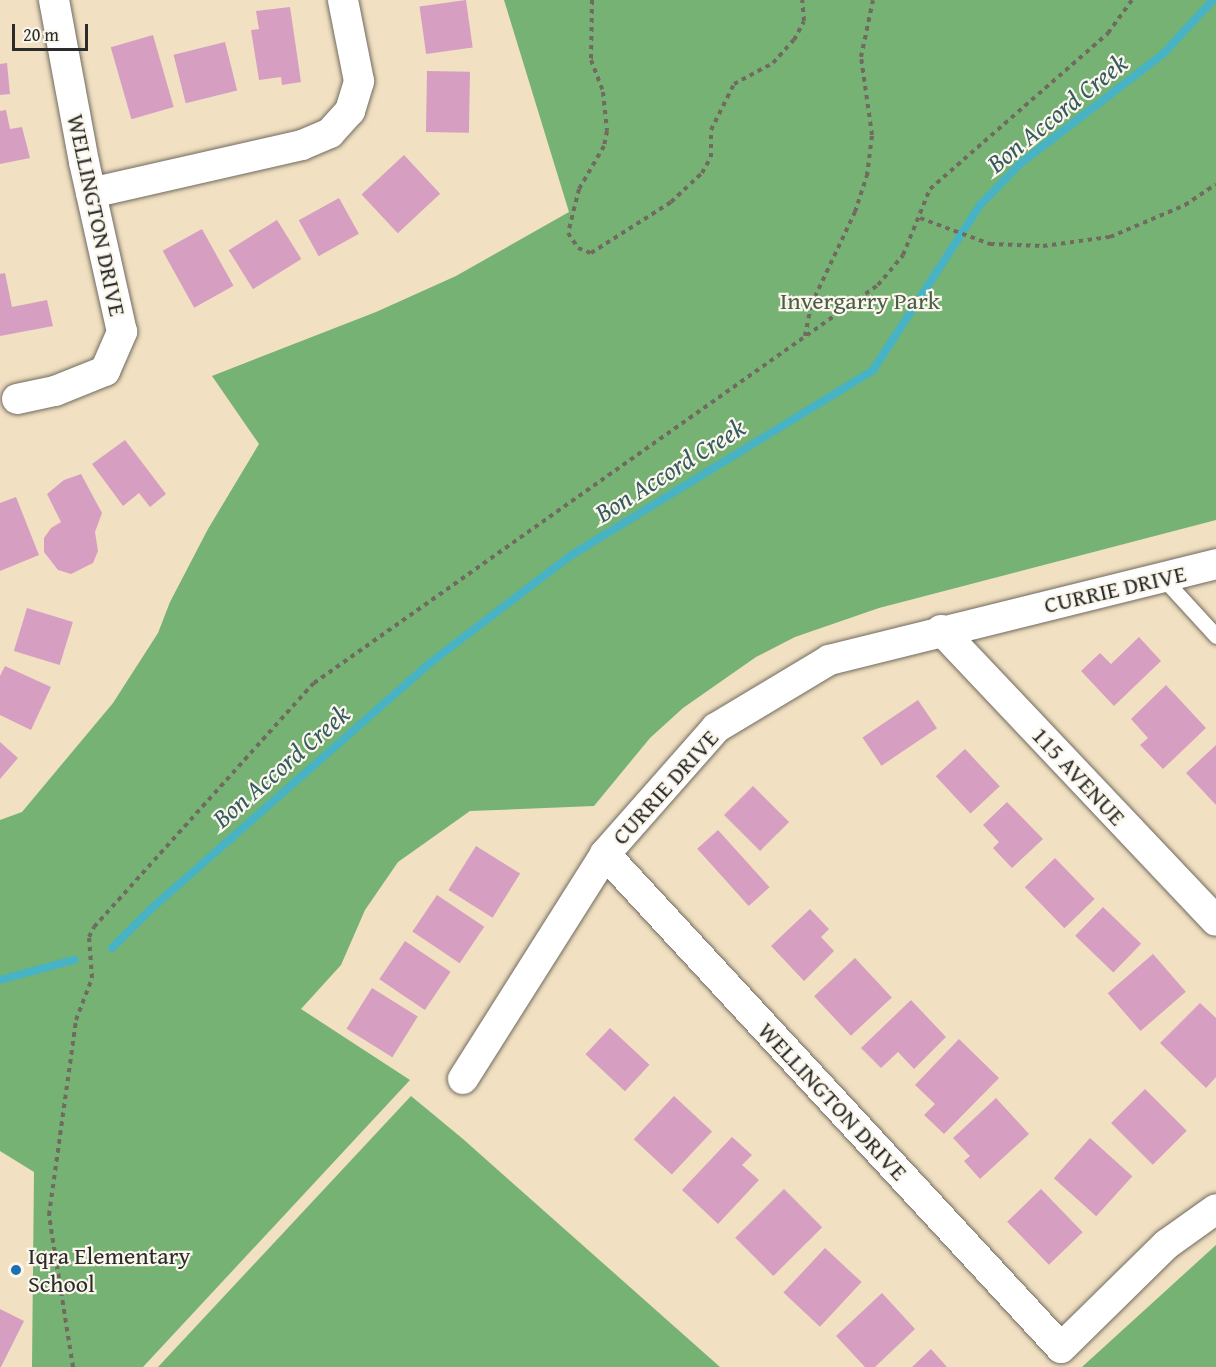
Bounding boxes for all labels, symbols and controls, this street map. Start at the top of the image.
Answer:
scale bar [15,12,92,50]
text: 20 m [23,21,59,48]
water label: Bon Accord Creek [981,47,1133,179]
street label: WELLINGTON DRIVE [62,111,132,319]
park label: Invergarry Park [780,287,940,315]
water label: Bon Accord Creek [589,411,751,529]
street label: CURRIE DRIVE [1041,559,1189,619]
water label: Bon Accord Creek [206,698,356,834]
street label: 115 AVENUE [1026,721,1132,831]
street label: CURRIE DRIVE [606,724,724,850]
street label: WELLINGTON DRIVE [752,1016,914,1186]
place label: Iqra Elementary School [28,1242,190,1298]
marker: Iqra Elementary School [9,1263,23,1277]

